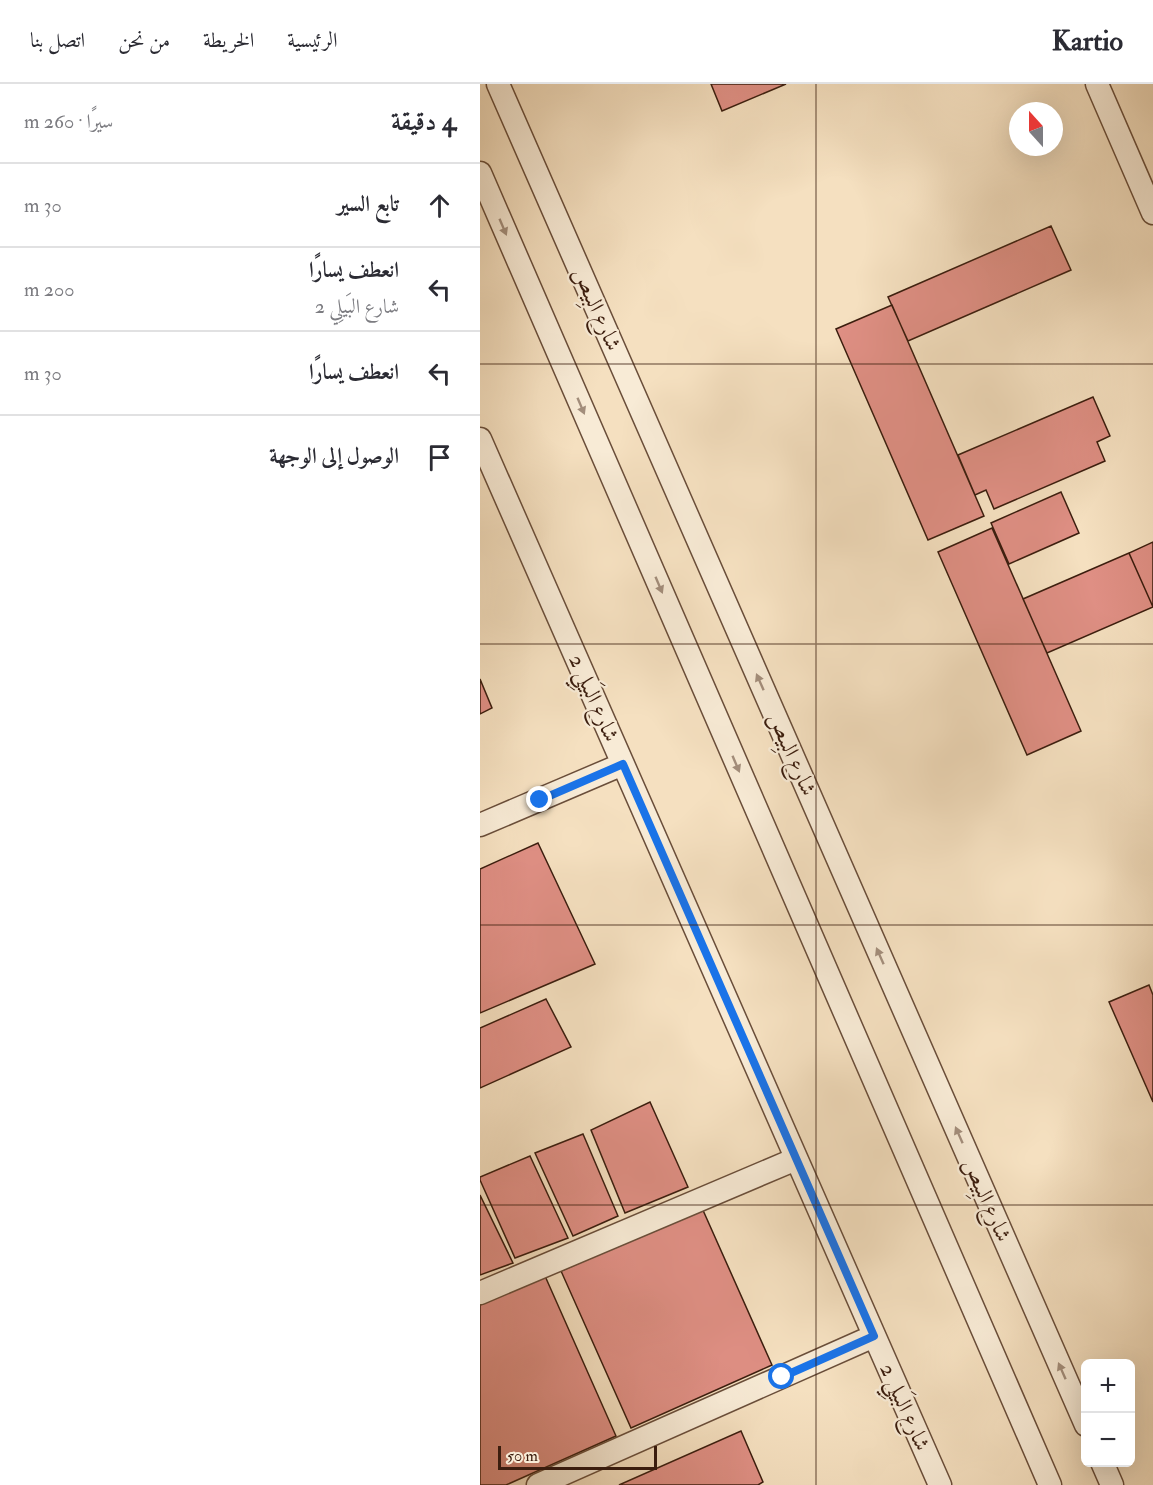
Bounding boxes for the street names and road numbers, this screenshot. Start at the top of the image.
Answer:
street label: شارع البِيص [563,263,628,357]
street label: شارع البَيلِي 2 [556,649,627,749]
street label: شارع البِيص [758,708,823,802]
street label: شارع البِيص [953,1154,1018,1248]
street label: شارع البَيلِي 2 [867,1358,938,1458]

